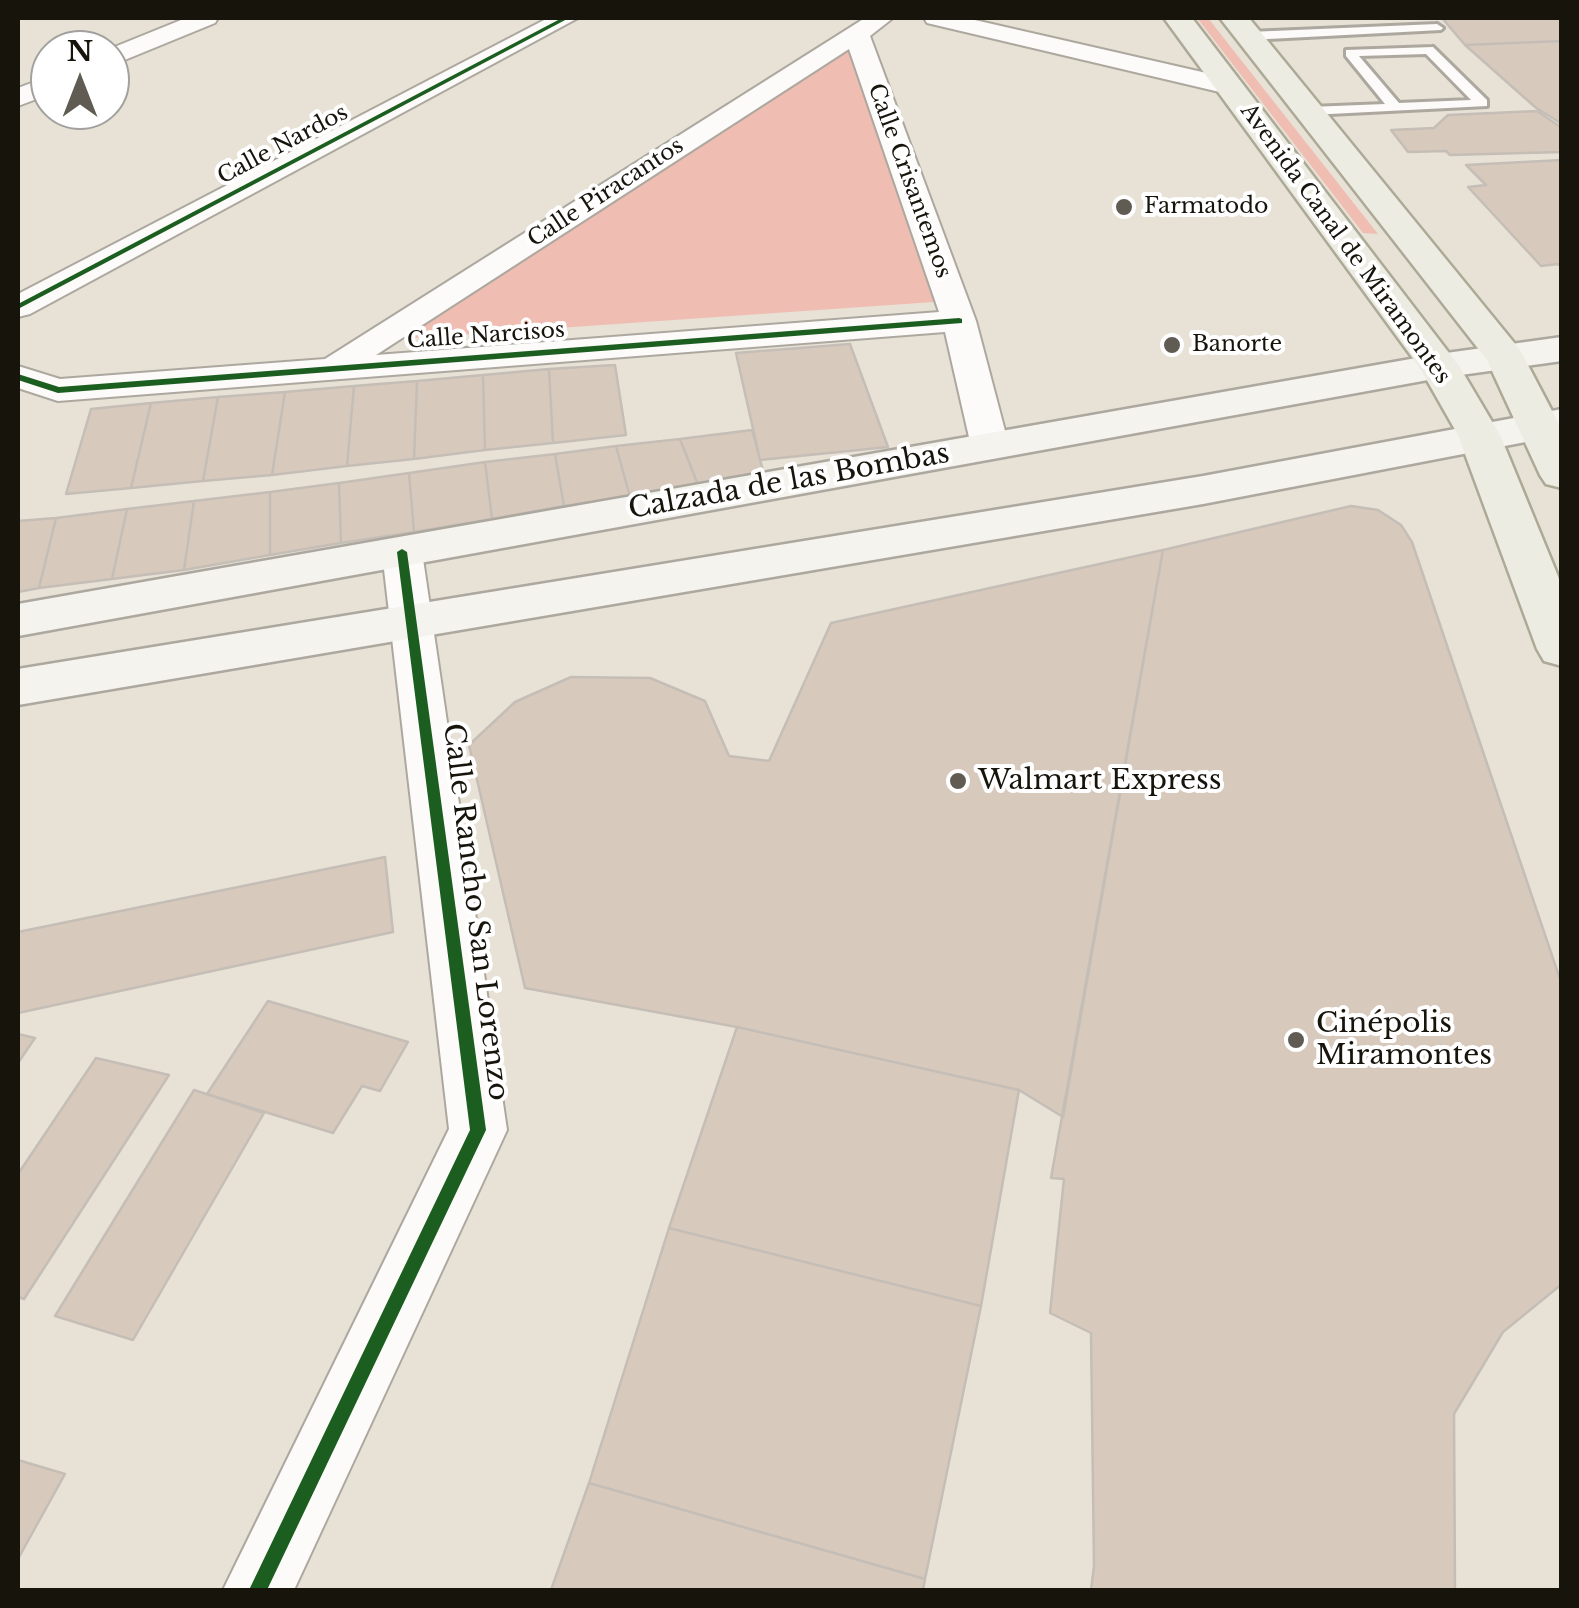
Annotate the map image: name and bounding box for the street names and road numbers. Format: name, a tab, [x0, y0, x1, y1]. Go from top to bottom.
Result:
street label: Calle Crisantemos	[862, 80, 956, 282]
street label: Avenida Canal de Miramontes	[1234, 99, 1456, 389]
street label: Calle Nardos	[213, 100, 353, 190]
street label: Calle Piracantos	[523, 133, 689, 253]
street label: Calle Narcisos	[406, 317, 566, 355]
street label: Calzada de las Bombas	[626, 437, 952, 527]
street label: Calle Rancho San Lorenzo	[435, 722, 515, 1102]

